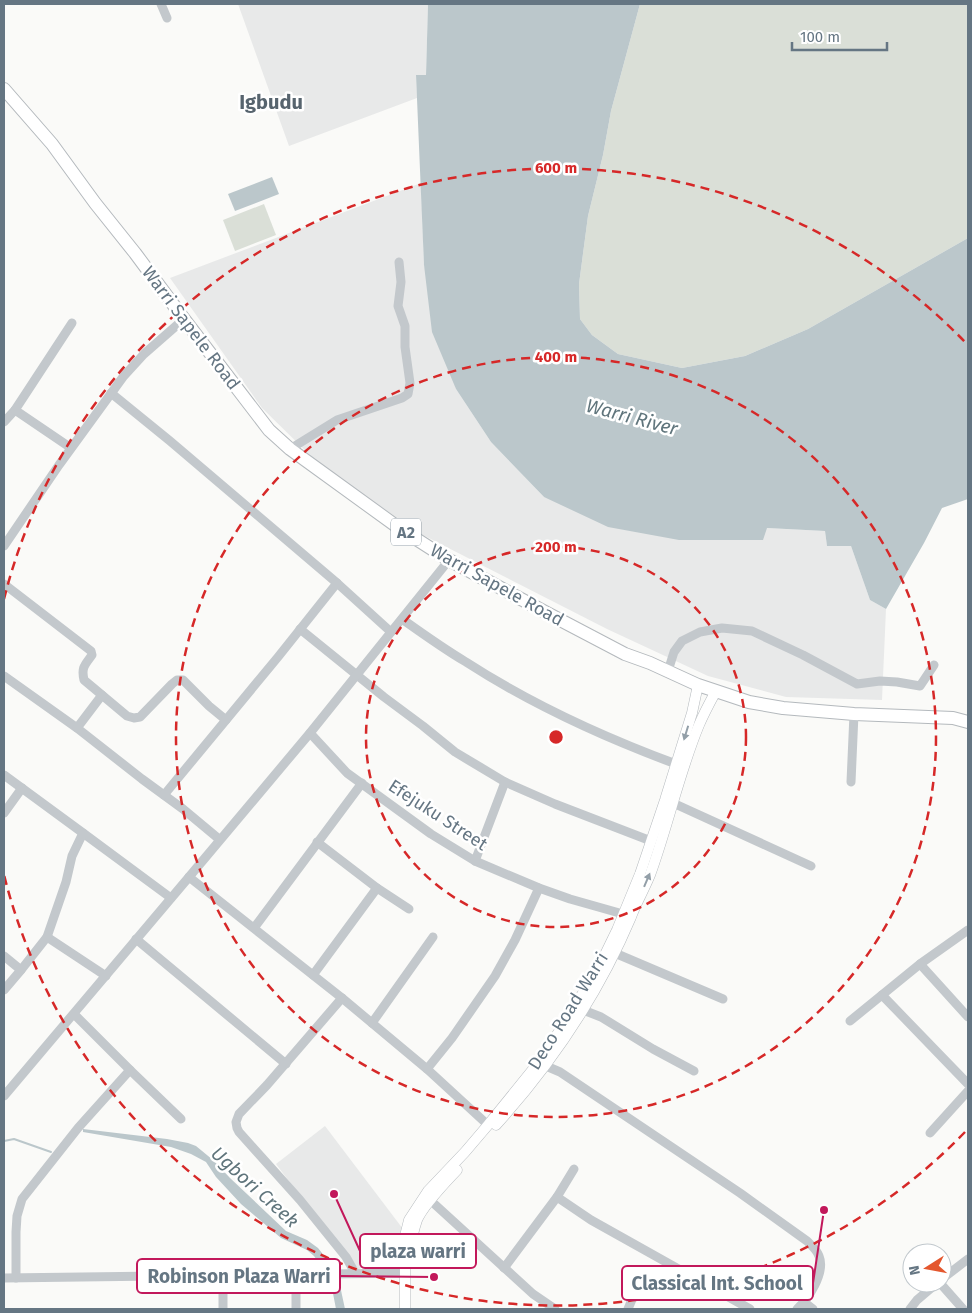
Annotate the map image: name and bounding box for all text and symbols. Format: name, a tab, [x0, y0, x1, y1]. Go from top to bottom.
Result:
scale bar	[792, 20, 887, 52]
text: 100 m	[800, 28, 840, 46]
district label: Igbudu	[239, 90, 303, 114]
text: 600 m	[535, 159, 577, 177]
street label: Warri Sapele Road	[137, 262, 245, 394]
text: 400 m	[535, 348, 577, 366]
water label: Warri River	[584, 394, 681, 440]
road number: A2	[391, 518, 421, 546]
text: 200 m	[535, 538, 577, 556]
street label: Warri Sapele Road	[426, 539, 568, 631]
one-way arrow	[682, 725, 689, 740]
centre of rings	[547, 728, 565, 746]
street label: Efejuku Street	[384, 775, 492, 855]
one-way arrow	[644, 873, 652, 887]
street label: Deco Road Warri	[523, 948, 613, 1074]
water label: Ugbori Creek	[207, 1142, 303, 1232]
callout: plaza warri	[360, 1234, 476, 1268]
text: plaza warri	[370, 1240, 466, 1263]
north arrow	[902, 1243, 952, 1293]
callout: Robinson Plaza Warri	[137, 1259, 340, 1293]
text: N	[905, 1264, 924, 1277]
text: Robinson Plaza Warri	[148, 1265, 331, 1288]
callout: Classical Int. School	[622, 1266, 813, 1300]
text: Classical Int. School	[631, 1272, 803, 1295]

